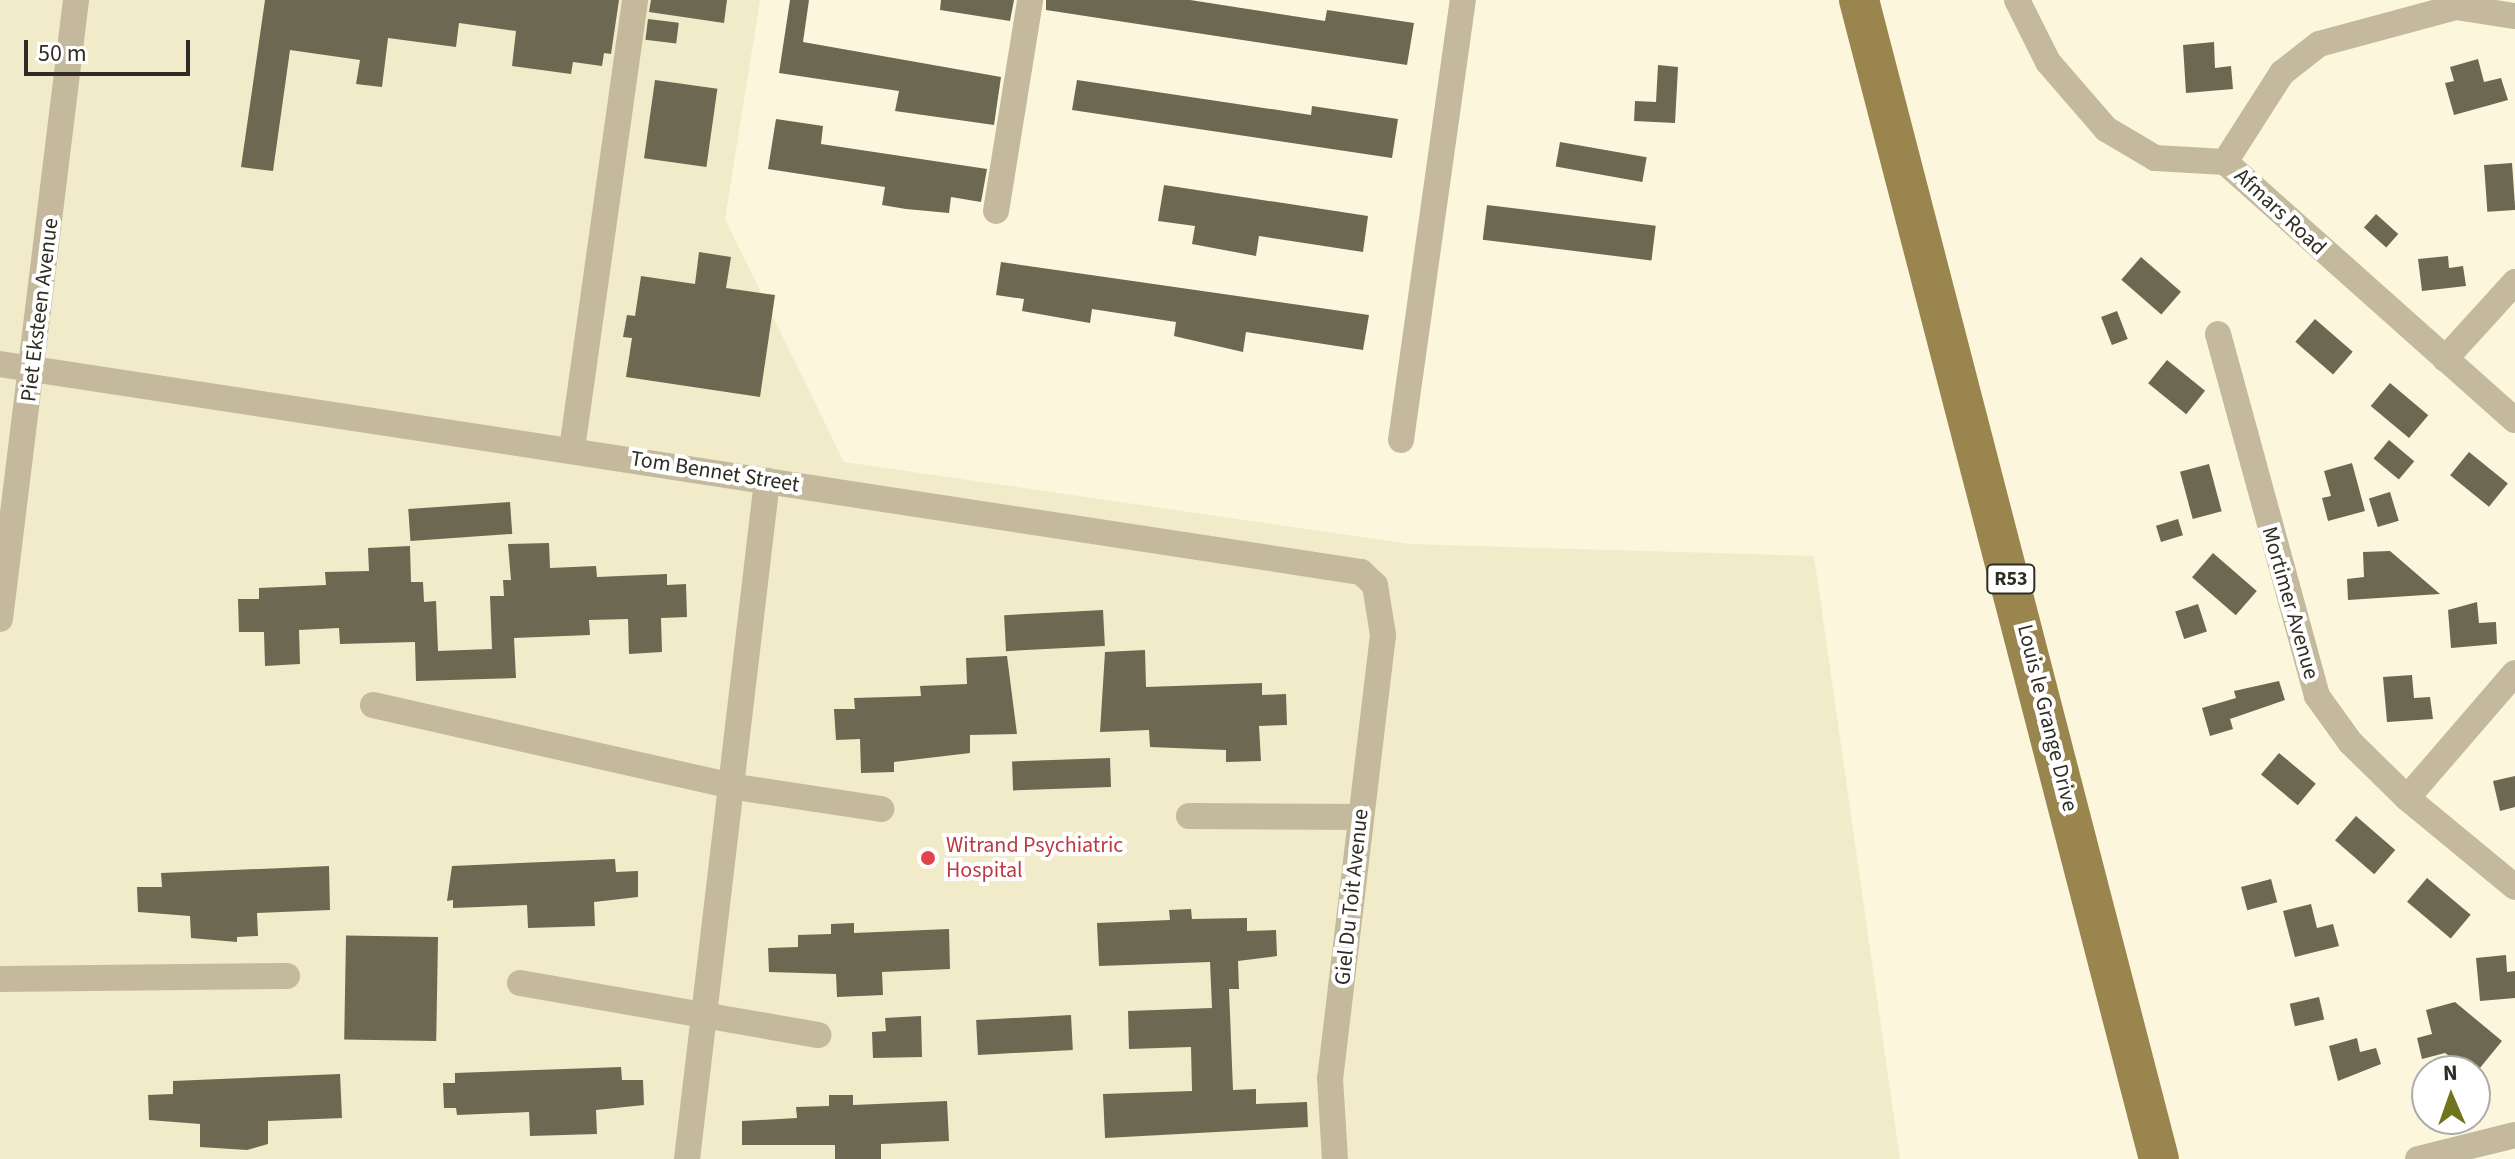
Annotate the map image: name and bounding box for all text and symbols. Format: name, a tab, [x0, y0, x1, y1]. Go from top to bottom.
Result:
scale bar	[28, 24, 194, 74]
text: 50 m	[38, 36, 87, 71]
street label: Afmars Road	[2229, 163, 2331, 261]
street label: Piet Eksteen Avenue	[16, 217, 64, 403]
street label: Tom Bennet Street	[629, 446, 801, 498]
street label: Mortimer Avenue	[2256, 524, 2324, 682]
road number: R53	[1985, 563, 2037, 595]
street label: Louis le Grange Drive	[2011, 622, 2083, 814]
street label: Giel Du Toit Avenue	[1330, 808, 1374, 986]
place label: Witrand Psychiatric Hospital	[946, 832, 1123, 884]
marker: Witrand Psychiatric Hospital	[917, 847, 939, 869]
north arrow	[2411, 1055, 2491, 1135]
text: N	[2442, 1057, 2458, 1089]

